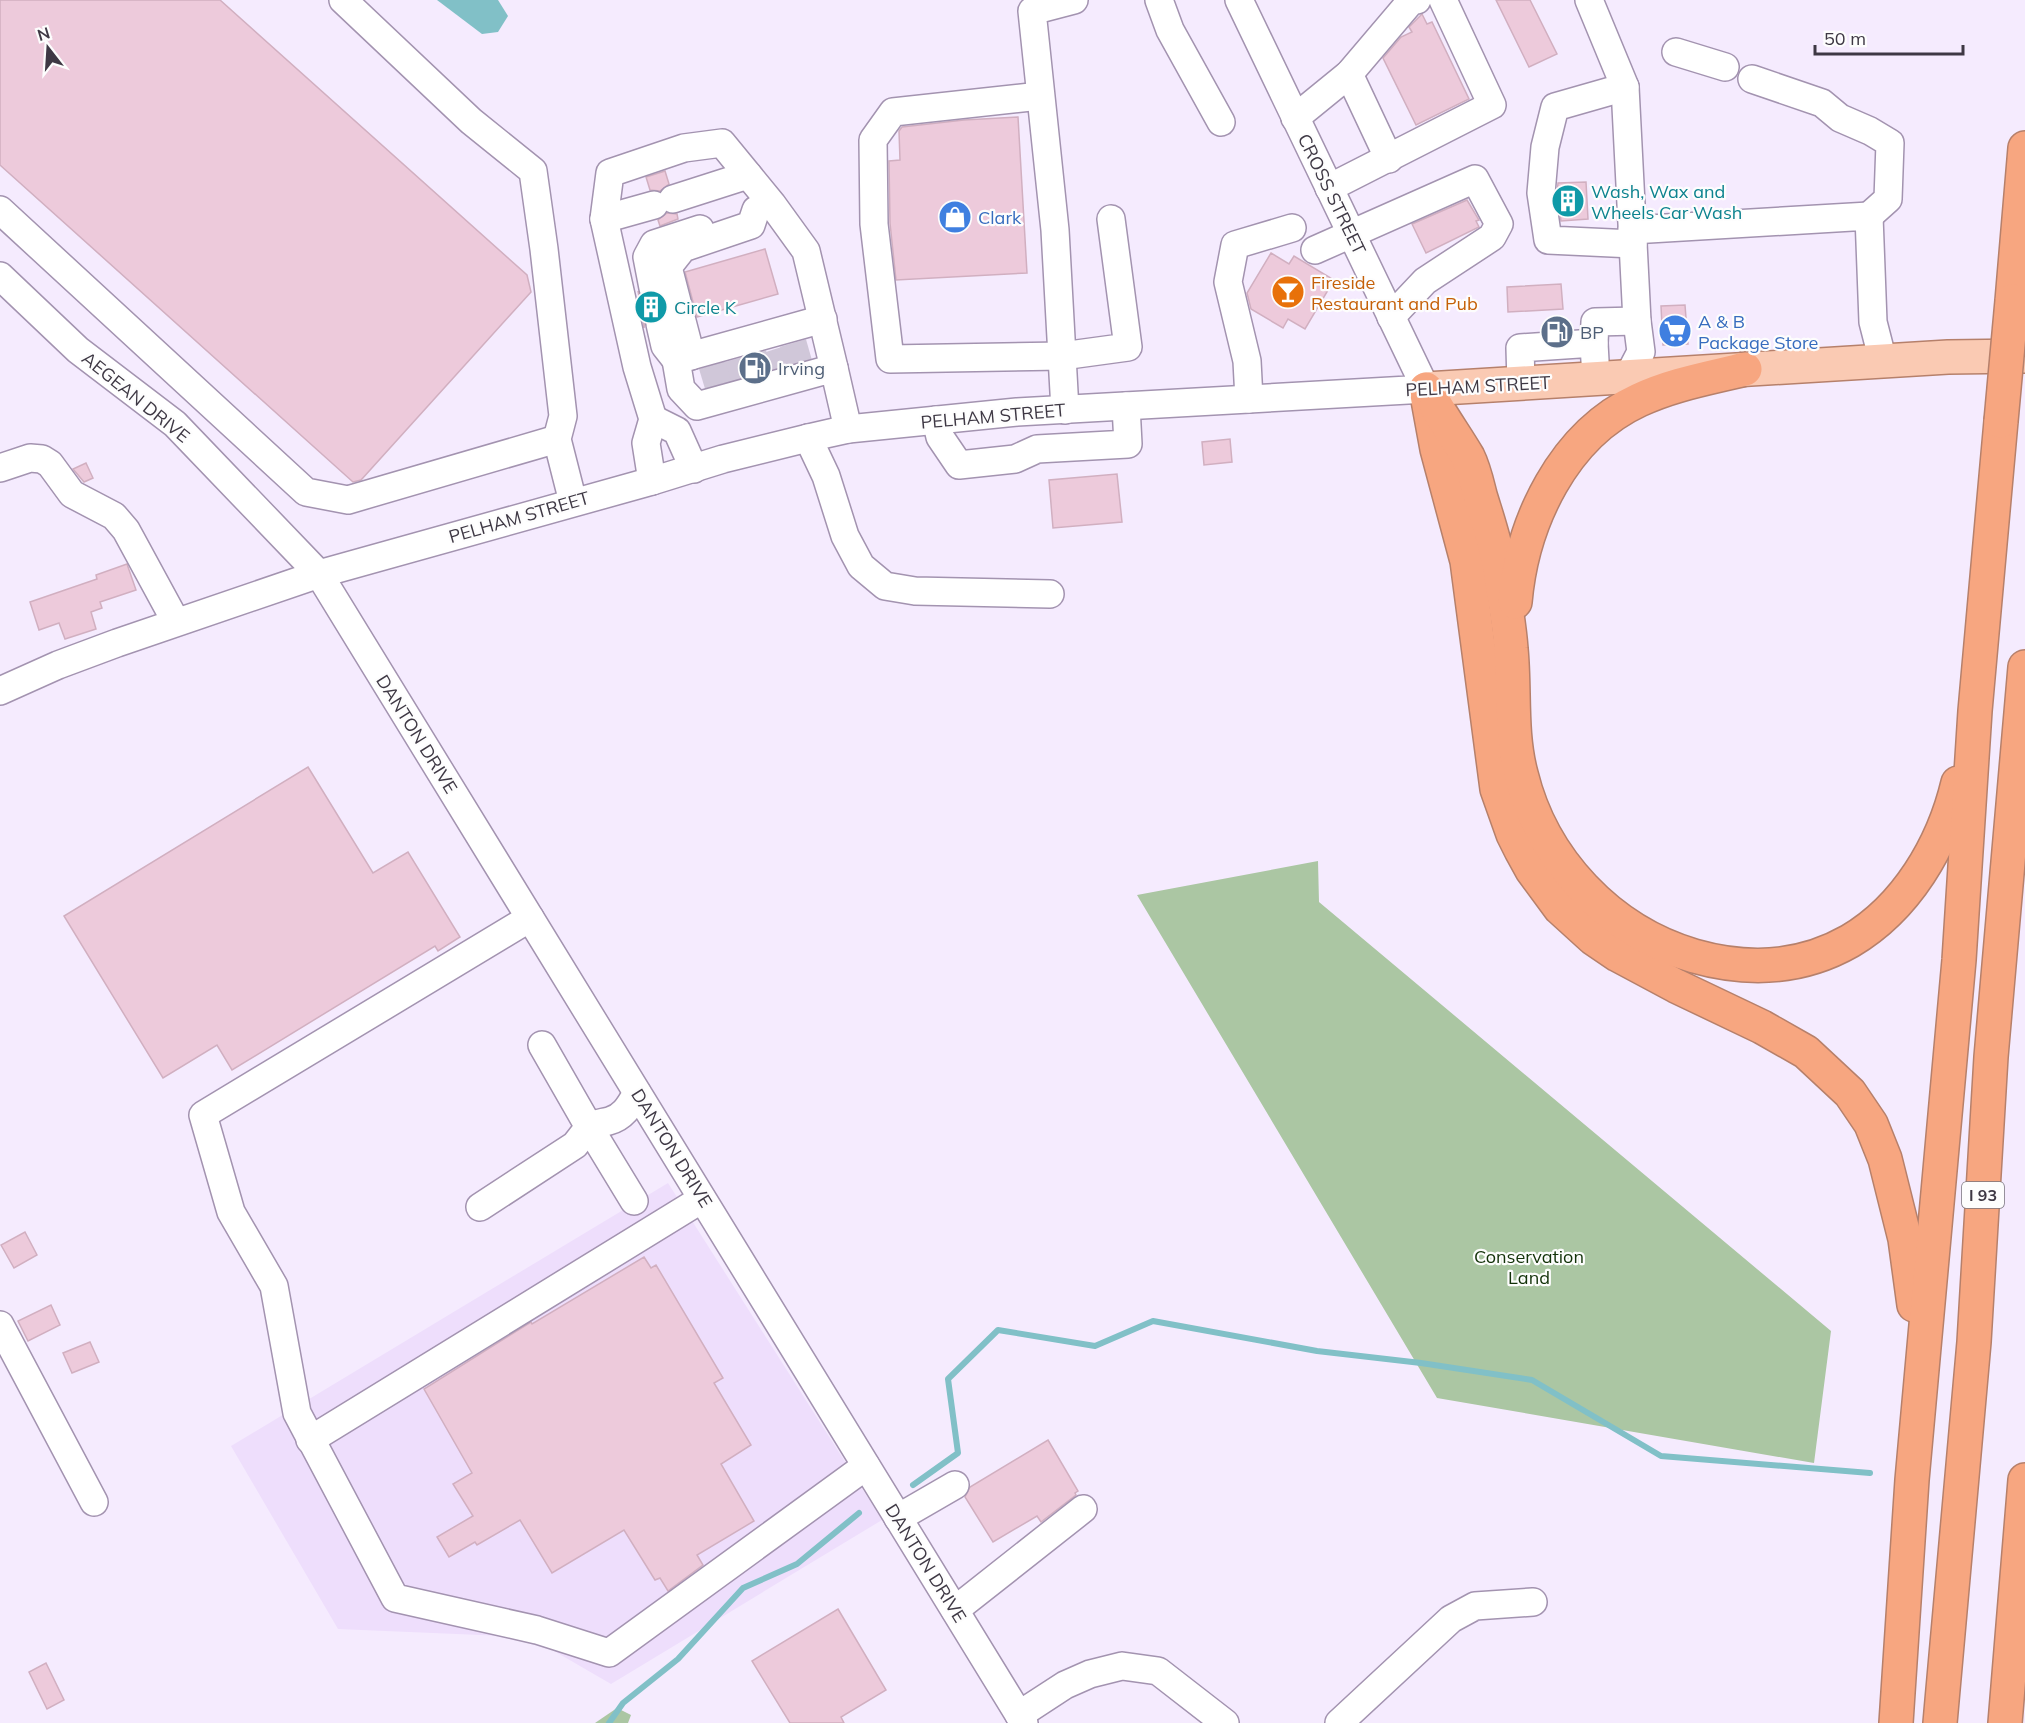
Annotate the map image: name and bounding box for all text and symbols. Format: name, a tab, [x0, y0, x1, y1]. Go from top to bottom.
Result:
north arrow	[18, 18, 78, 78]
scale bar	[1815, 18, 1964, 56]
text: N	[35, 22, 52, 45]
text: 50 m	[1824, 27, 1866, 50]
street label: CROSS STREET	[1293, 130, 1371, 258]
place label: Wash, Wax and Wheels Car Wash	[1591, 180, 1742, 224]
building icon: Wash, Wax and Wheels Car Wash	[1550, 183, 1586, 219]
shop icon: Clark	[937, 199, 973, 235]
place label: Clark	[978, 206, 1022, 229]
place label: Fireside Restaurant and Pub	[1311, 271, 1478, 315]
bar icon: Fireside Restaurant and Pub	[1270, 274, 1306, 310]
building icon: Circle K	[633, 289, 669, 325]
place label: Circle K	[674, 296, 737, 319]
place label: A & B Package Store	[1698, 310, 1818, 354]
supermarket icon: A & B Package Store	[1657, 313, 1693, 349]
fuel station icon: BP	[1539, 314, 1575, 350]
place label: BP	[1580, 321, 1604, 344]
street label: AEGEAN DRIVE	[77, 346, 195, 448]
fuel station icon: Irving	[737, 350, 773, 386]
place label: Irving	[778, 357, 825, 380]
street label: PELHAM STREET	[1405, 371, 1551, 401]
street label: PELHAM STREET	[920, 398, 1067, 434]
street label: PELHAM STREET	[446, 486, 592, 548]
street label: DANTON DRIVE	[371, 670, 463, 798]
street label: DANTON DRIVE	[626, 1084, 718, 1212]
road number: I 93	[1962, 1182, 2004, 1208]
park label: Conservation Land	[1474, 1245, 1584, 1289]
street label: DANTON DRIVE	[880, 1499, 972, 1627]

